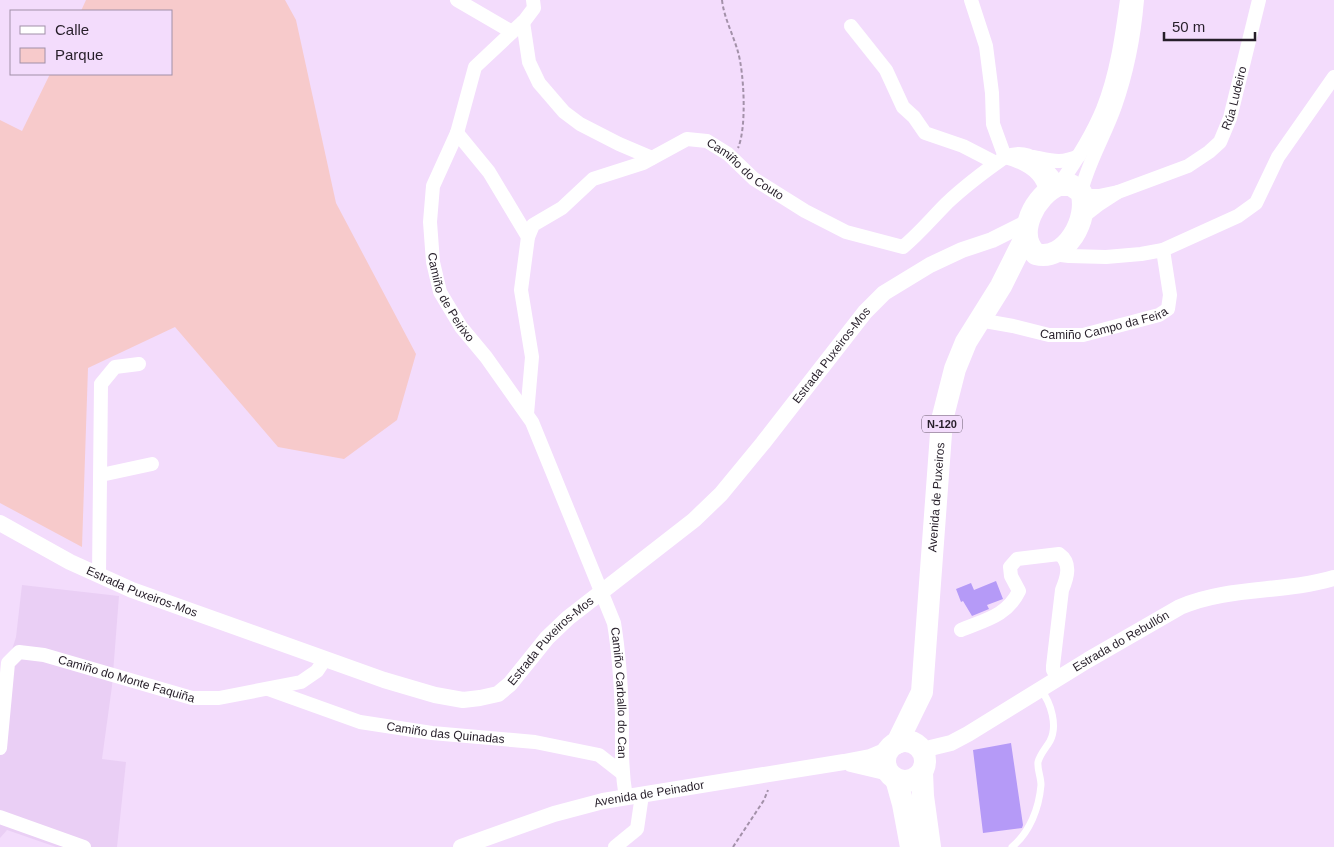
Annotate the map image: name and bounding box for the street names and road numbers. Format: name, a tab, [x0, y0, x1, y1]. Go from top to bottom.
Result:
street label: Rúa Ludeiro	[1219, 65, 1250, 132]
street label: Camiño do Couto	[704, 136, 786, 203]
street label: Camiño de Peirixo	[425, 252, 477, 345]
street label: Estrada Puxeiros-Mos	[790, 304, 873, 406]
street label: Camiño Campo da Feira	[1038, 304, 1171, 342]
road number: N-120	[922, 416, 962, 432]
street label: Avenida de Puxeiros	[925, 442, 947, 553]
street label: Estrada Puxeiros-Mos	[84, 563, 199, 620]
street label: Estrada Puxeiros-Mos	[505, 594, 596, 688]
street label: Estrada do Rebullón	[1070, 608, 1172, 675]
street label: Camiño Carballo do Can	[608, 626, 629, 759]
street label: Camiño do Monte Faquiña	[57, 652, 197, 706]
street label: Camiño das Quinadas	[385, 719, 505, 746]
street label: Avenida de Peinador	[592, 778, 705, 810]

